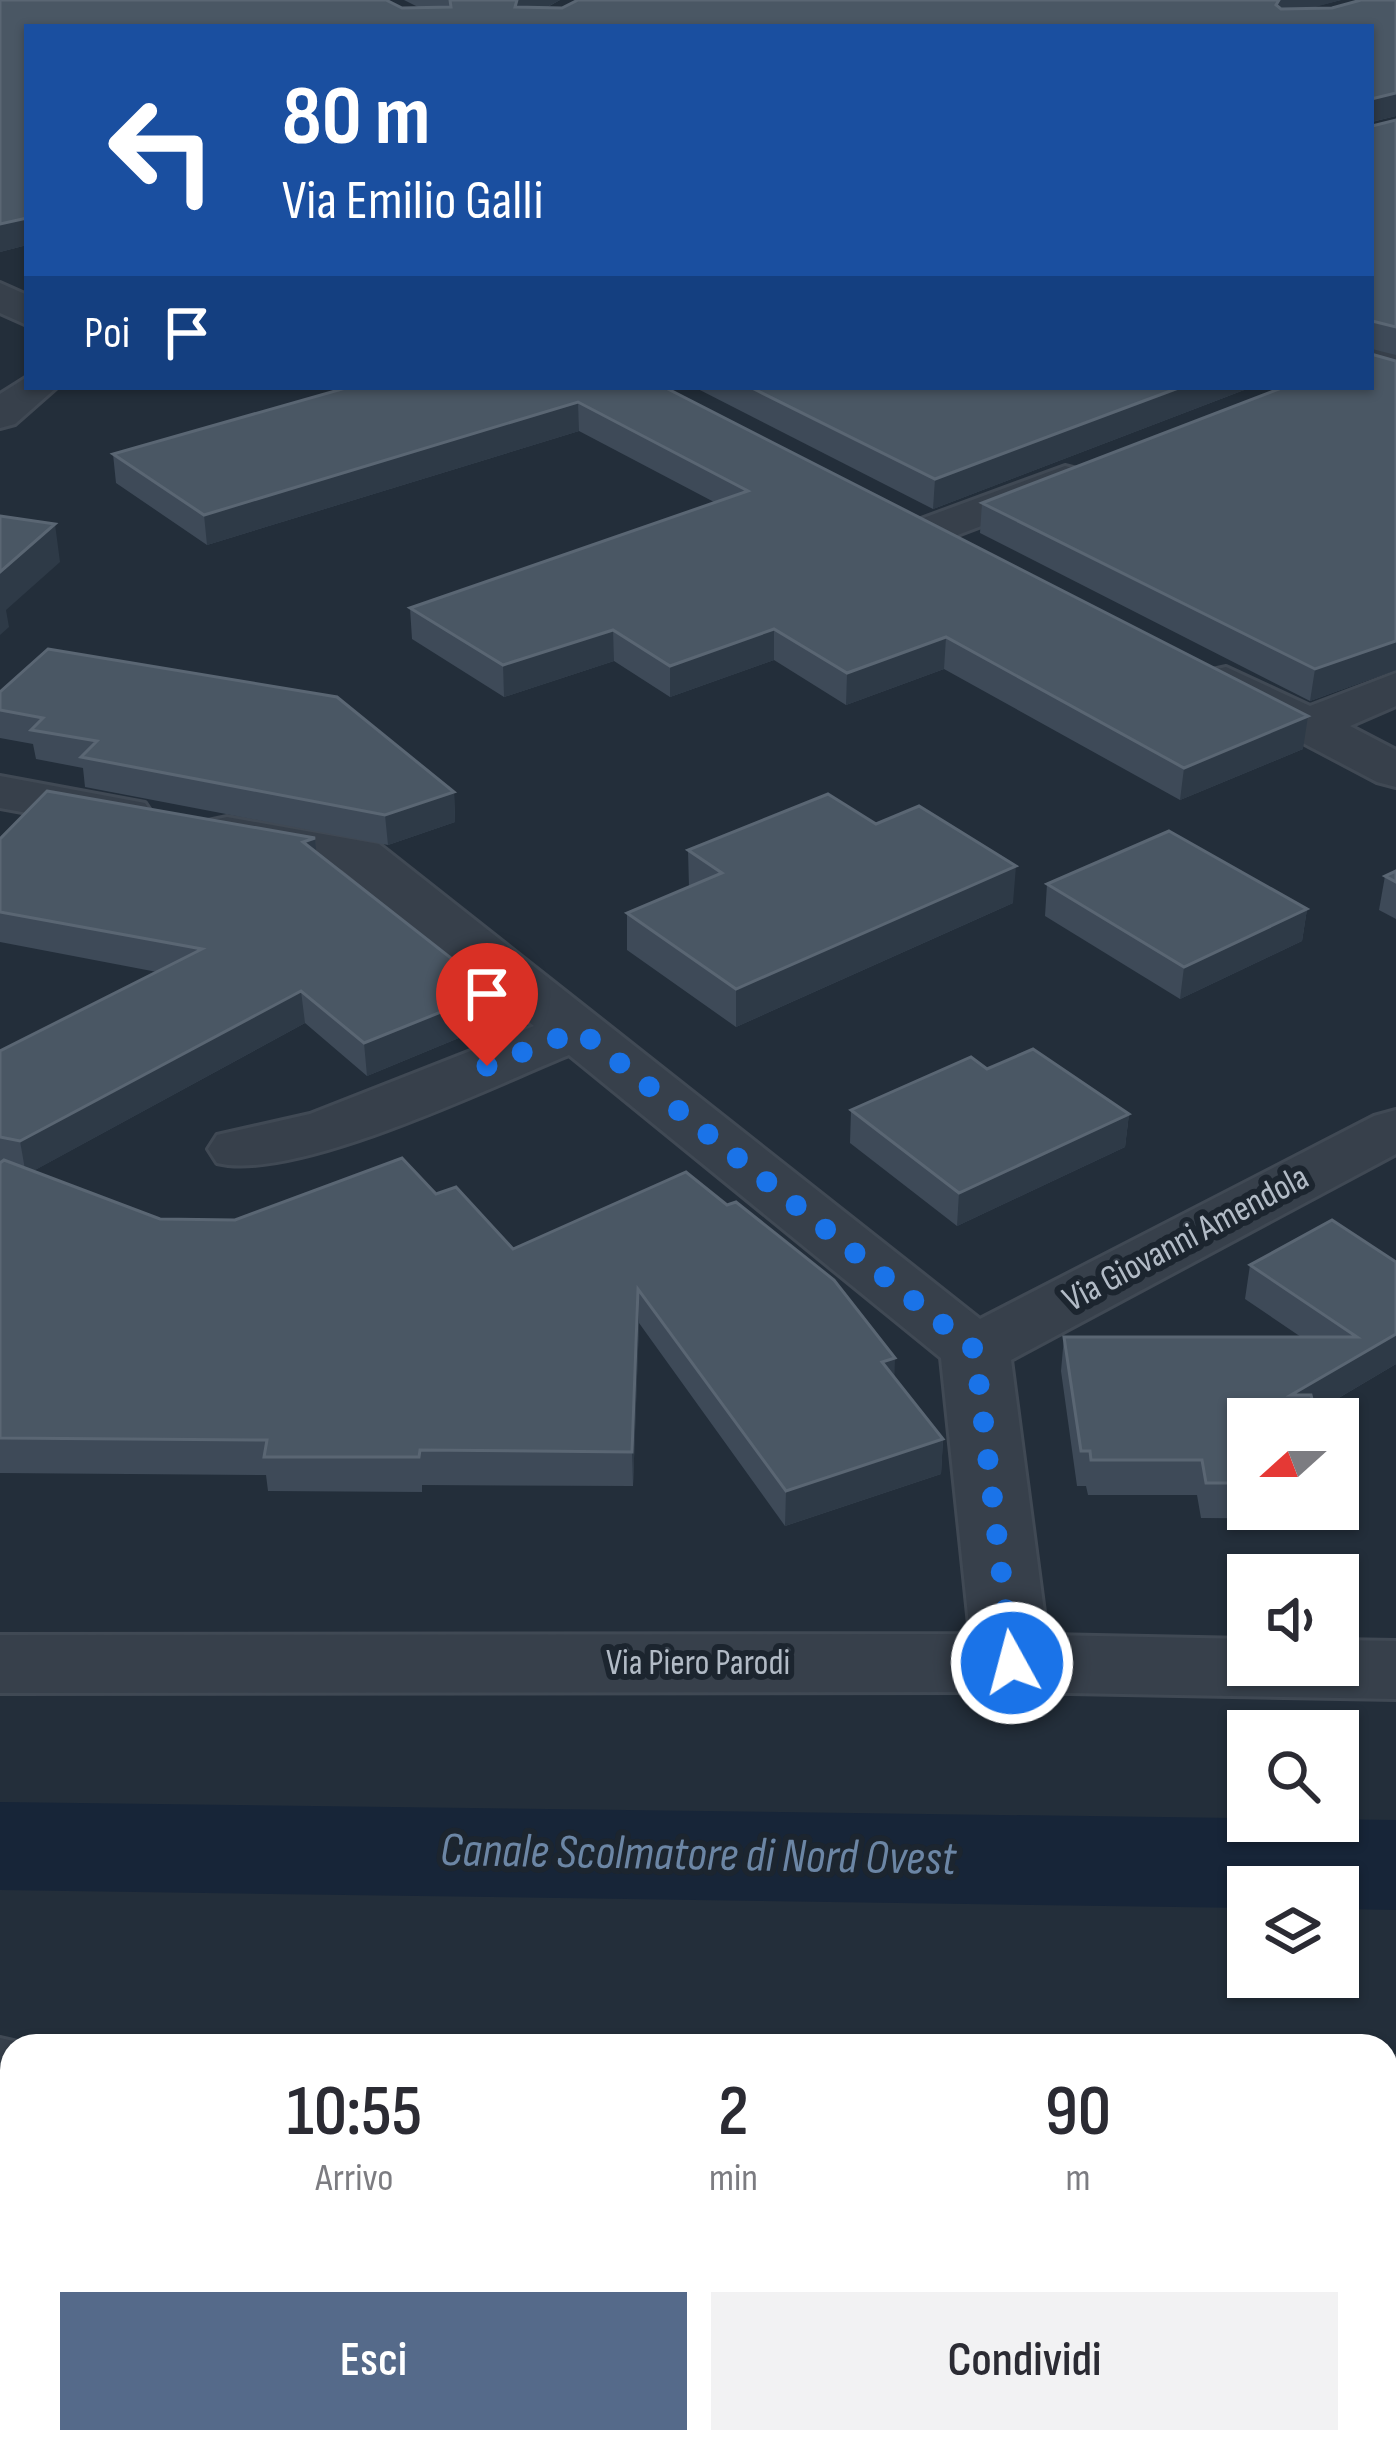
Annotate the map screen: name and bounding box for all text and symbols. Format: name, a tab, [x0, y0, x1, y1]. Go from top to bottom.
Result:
text: 80 m	[282, 67, 430, 168]
icon: left	[84, 72, 240, 228]
text: Via Emilio Galli	[282, 169, 544, 234]
icon: arrive	[154, 300, 220, 366]
text: Poi	[84, 306, 130, 361]
pin	[436, 943, 538, 1066]
icon: arrive	[454, 961, 520, 1027]
street label: Via Giovanni Amendola	[1056, 1156, 1316, 1322]
north arrow	[1227, 1398, 1359, 1530]
map controls	[1227, 1398, 1359, 1998]
button: sound	[1227, 1554, 1359, 1686]
position arrow	[949, 1600, 1075, 1726]
street label: Via Piero Parodi	[606, 1642, 790, 1685]
button: search	[1227, 1710, 1359, 1842]
water label: Canale Scolmatore di Nord Ovest	[440, 1822, 958, 1888]
button: layers	[1227, 1866, 1359, 1998]
text: 10:55	[287, 2069, 422, 2156]
text: 2	[718, 2069, 749, 2156]
text: 90	[1045, 2069, 1111, 2156]
text: Arrivo	[315, 2155, 393, 2202]
text: min	[709, 2155, 758, 2202]
text: m	[1065, 2155, 1090, 2202]
button: Esci	[60, 2292, 687, 2430]
button: Condividi	[711, 2292, 1338, 2430]

